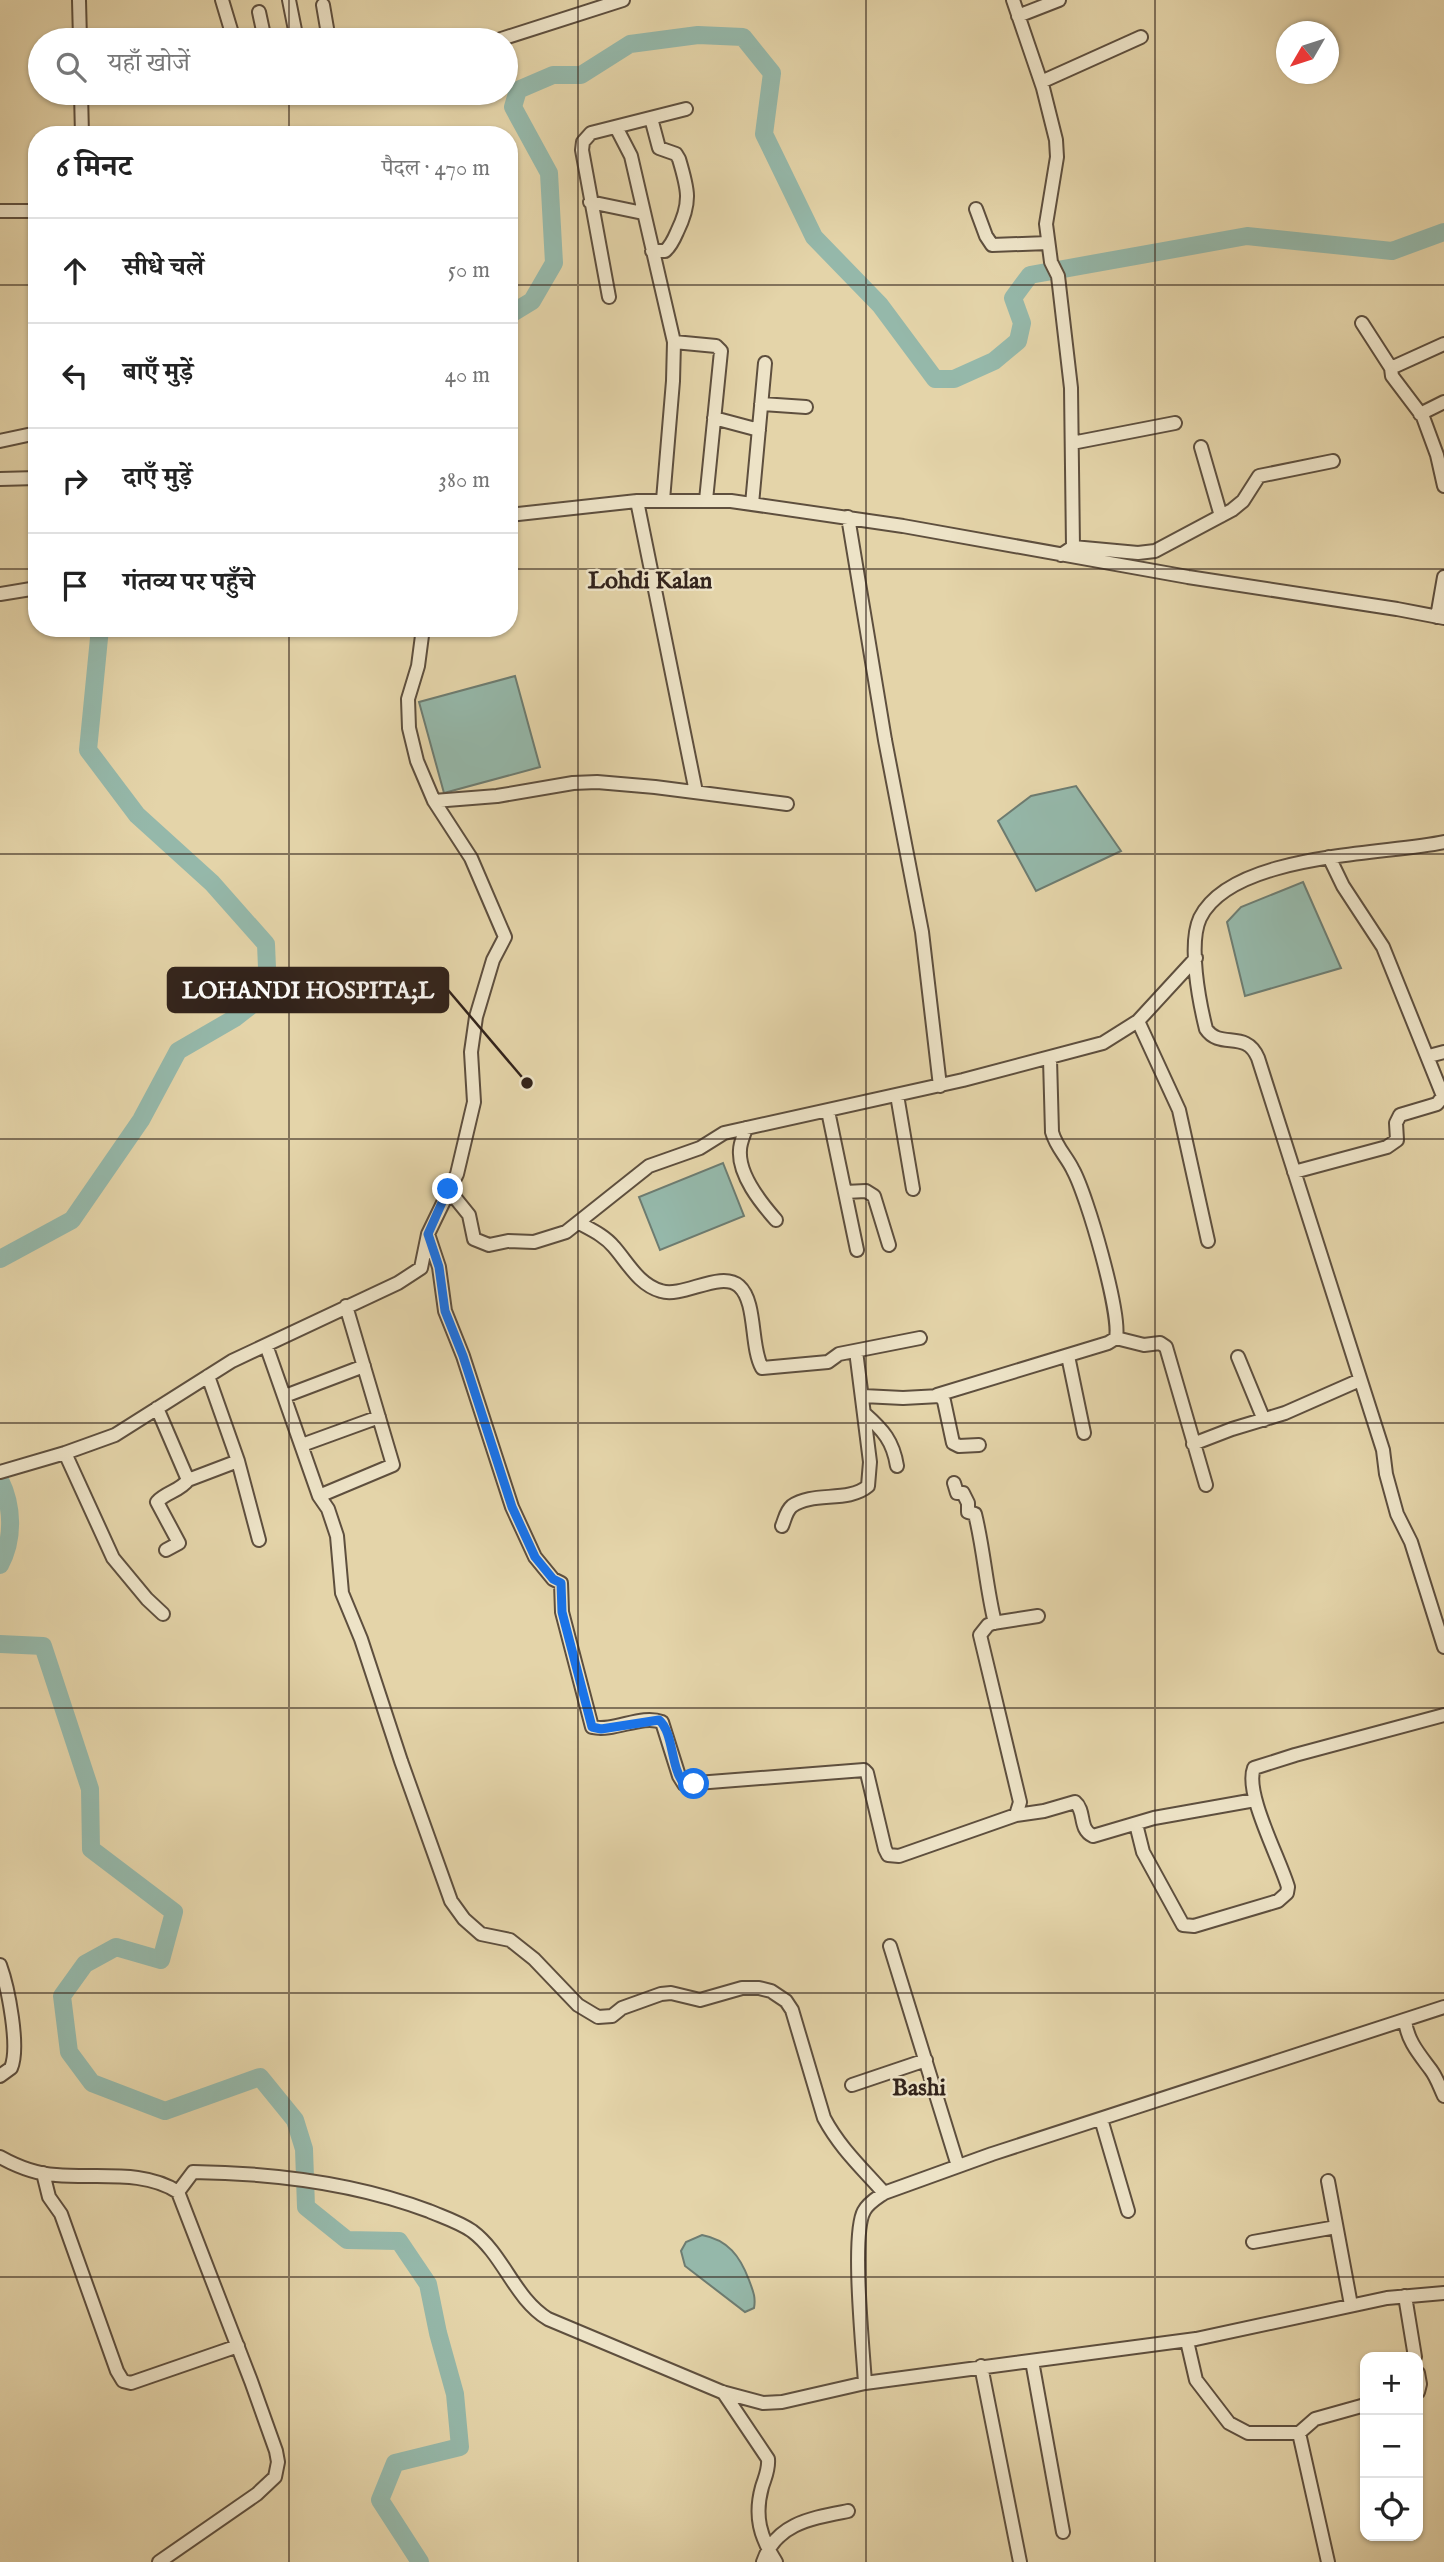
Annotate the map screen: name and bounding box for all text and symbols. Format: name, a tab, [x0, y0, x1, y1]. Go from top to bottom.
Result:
north arrow	[1276, 21, 1339, 84]
search box	[28, 28, 518, 105]
text: यहाँ खोजें	[108, 47, 190, 80]
icon: search	[52, 48, 90, 86]
text: 6 मिनट	[56, 149, 132, 187]
text: पैदल · 470 m	[382, 154, 490, 183]
text: सीधे चलें	[123, 251, 204, 284]
icon: ahead	[56, 252, 94, 290]
text: 50 m	[448, 256, 490, 285]
text: बाएँ मुड़ें	[123, 356, 193, 389]
icon: left	[56, 357, 94, 395]
text: 40 m	[445, 361, 490, 390]
text: दाएँ मुड़ें	[123, 461, 192, 494]
icon: right	[56, 462, 94, 500]
text: 380 m	[438, 466, 490, 495]
text: गंतव्य पर पहुँचे	[123, 566, 255, 599]
district label: Lohdi Kalan	[588, 566, 713, 597]
icon: arrive	[56, 567, 94, 605]
callout: LOHANDI HOSPITA;L	[168, 968, 448, 1012]
text: LOHANDI HOSPITA;L	[182, 977, 435, 1006]
route end	[432, 1173, 463, 1204]
route start	[678, 1768, 709, 1799]
district label: Bashi	[892, 2073, 947, 2104]
map controls	[1360, 2352, 1423, 2541]
button: +	[1360, 2352, 1423, 2415]
button: −	[1360, 2415, 1423, 2478]
button: locate	[1360, 2478, 1423, 2541]

